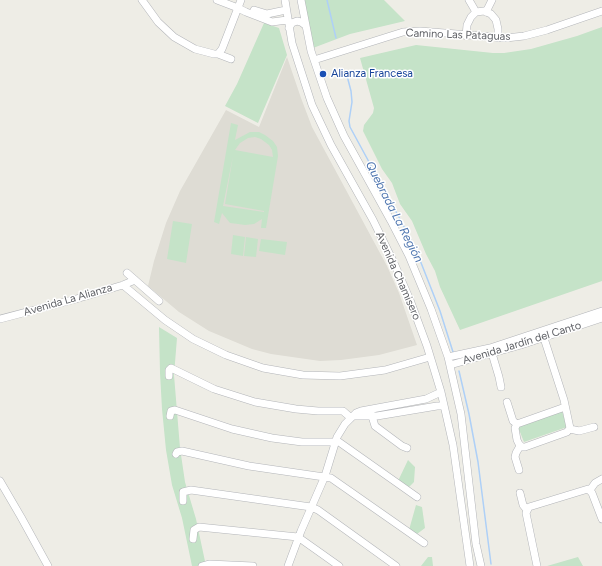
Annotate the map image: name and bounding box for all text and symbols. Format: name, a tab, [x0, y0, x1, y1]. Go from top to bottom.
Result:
street label: Camino Las Pataguas	[405, 27, 511, 43]
place label: Alianza Francesa	[331, 67, 413, 81]
marker: Alianza Francesa	[318, 69, 328, 79]
water label: Quebrada La Región	[362, 159, 426, 265]
street label: Avenida Chamisero	[373, 230, 423, 322]
street label: Avenida La Alianza	[22, 281, 114, 319]
street label: Avenida Jardín del Canto	[461, 319, 583, 367]

